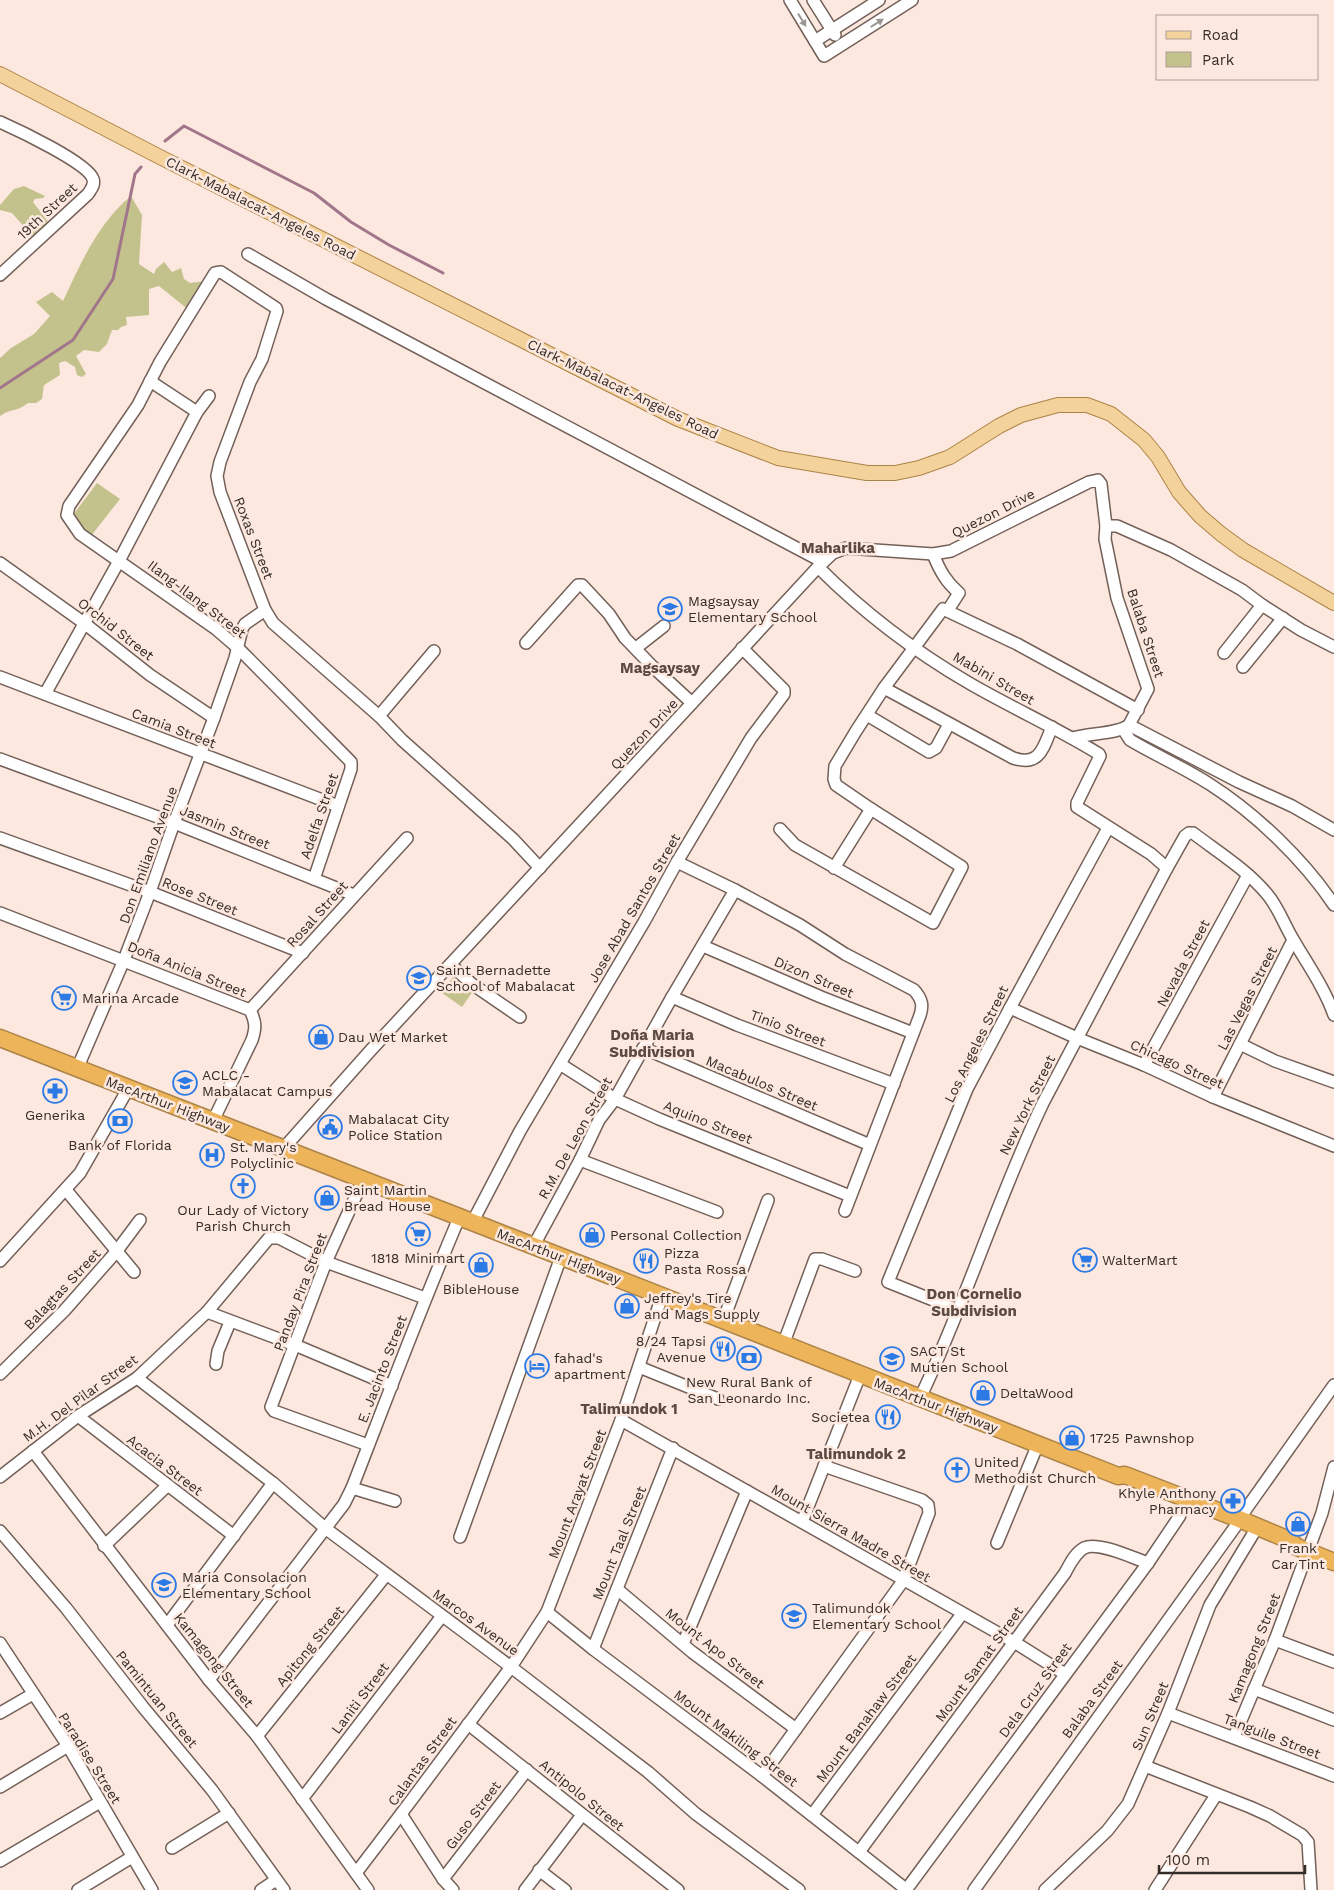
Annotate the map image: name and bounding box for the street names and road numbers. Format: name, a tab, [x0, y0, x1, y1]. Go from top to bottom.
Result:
street label: Clark-Mabalacat-Angeles Road	[163, 153, 359, 263]
street label: 19th Street	[14, 179, 80, 243]
street label: Clark-Mabalacat-Angeles Road	[525, 336, 721, 442]
street label: Quezon Drive	[949, 485, 1037, 541]
street label: Roxas Street	[231, 495, 277, 581]
street label: Ilang-Ilang Street	[145, 557, 249, 641]
street label: Balaba Street	[1124, 587, 1168, 680]
street label: Orchid Street	[75, 594, 157, 664]
street label: Mabini Street	[950, 648, 1038, 708]
street label: Quezon Drive	[607, 695, 681, 773]
street label: Camia Street	[130, 705, 219, 751]
street label: Adelfa Street	[297, 771, 341, 861]
street label: Don Emiliano Avenue	[116, 784, 180, 926]
street label: Jasmin Street	[178, 802, 272, 852]
street label: Jose Abad Santos Street	[585, 831, 683, 985]
street label: Rose Street	[160, 874, 240, 918]
street label: Rosal Street	[283, 878, 351, 950]
street label: Nevada Street	[1153, 917, 1213, 1009]
street label: Doña Anicia Street	[125, 938, 249, 1000]
street label: Las Vegas Street	[1214, 943, 1280, 1052]
street label: Dizon Street	[772, 953, 856, 1001]
street label: Los Angeles Street	[941, 983, 1011, 1105]
street label: Tinio Street	[748, 1006, 828, 1050]
street label: Chicago Street	[1128, 1036, 1226, 1092]
street label: Macabulos Street	[704, 1052, 820, 1114]
street label: New York Street	[996, 1052, 1058, 1158]
street label: MacArthur Highway	[104, 1073, 233, 1135]
street label: R.M. De Leon Street	[535, 1074, 615, 1202]
street label: Aquino Street	[661, 1097, 755, 1147]
street label: MacArthur Highway	[495, 1225, 624, 1287]
street label: Panday Pira Street	[270, 1230, 330, 1353]
street label: Balagtas Street	[20, 1245, 104, 1333]
street label: E. Jacinto Street	[354, 1313, 410, 1425]
street label: M.H. Del Pilar Street	[19, 1351, 141, 1445]
street label: MacArthur Highway	[872, 1374, 1001, 1436]
street label: Mount Arayat Street	[545, 1427, 609, 1561]
street label: Acacia Street	[124, 1431, 206, 1499]
street label: Mount Sierra Madre Street	[768, 1481, 934, 1585]
street label: Mount Taal Street	[589, 1484, 649, 1602]
street label: Marcos Avenue	[430, 1585, 522, 1659]
street label: Kamagong Street	[1225, 1591, 1283, 1705]
street label: Apitong Street	[273, 1602, 347, 1690]
street label: Mount Samat Street	[932, 1603, 1026, 1725]
street label: Mount Apo Street	[662, 1604, 768, 1692]
street label: Kamagong Street	[171, 1609, 257, 1711]
street label: Dela Cruz Street	[995, 1639, 1075, 1740]
street label: Pamintuan Street	[113, 1647, 201, 1751]
street label: Mount Banahaw Street	[813, 1651, 920, 1785]
street label: Balaba Street	[1058, 1657, 1126, 1741]
street label: Laniti Street	[328, 1659, 392, 1737]
street label: Sun Street	[1128, 1679, 1172, 1753]
street label: Mount Makiling Street	[671, 1686, 801, 1790]
street label: Paradise Street	[55, 1709, 125, 1807]
street label: Tanguile Street	[1221, 1710, 1323, 1762]
street label: Calantas Street	[384, 1713, 460, 1809]
street label: Antipolo Street	[536, 1756, 628, 1834]
street label: Guso Street	[442, 1778, 504, 1852]

